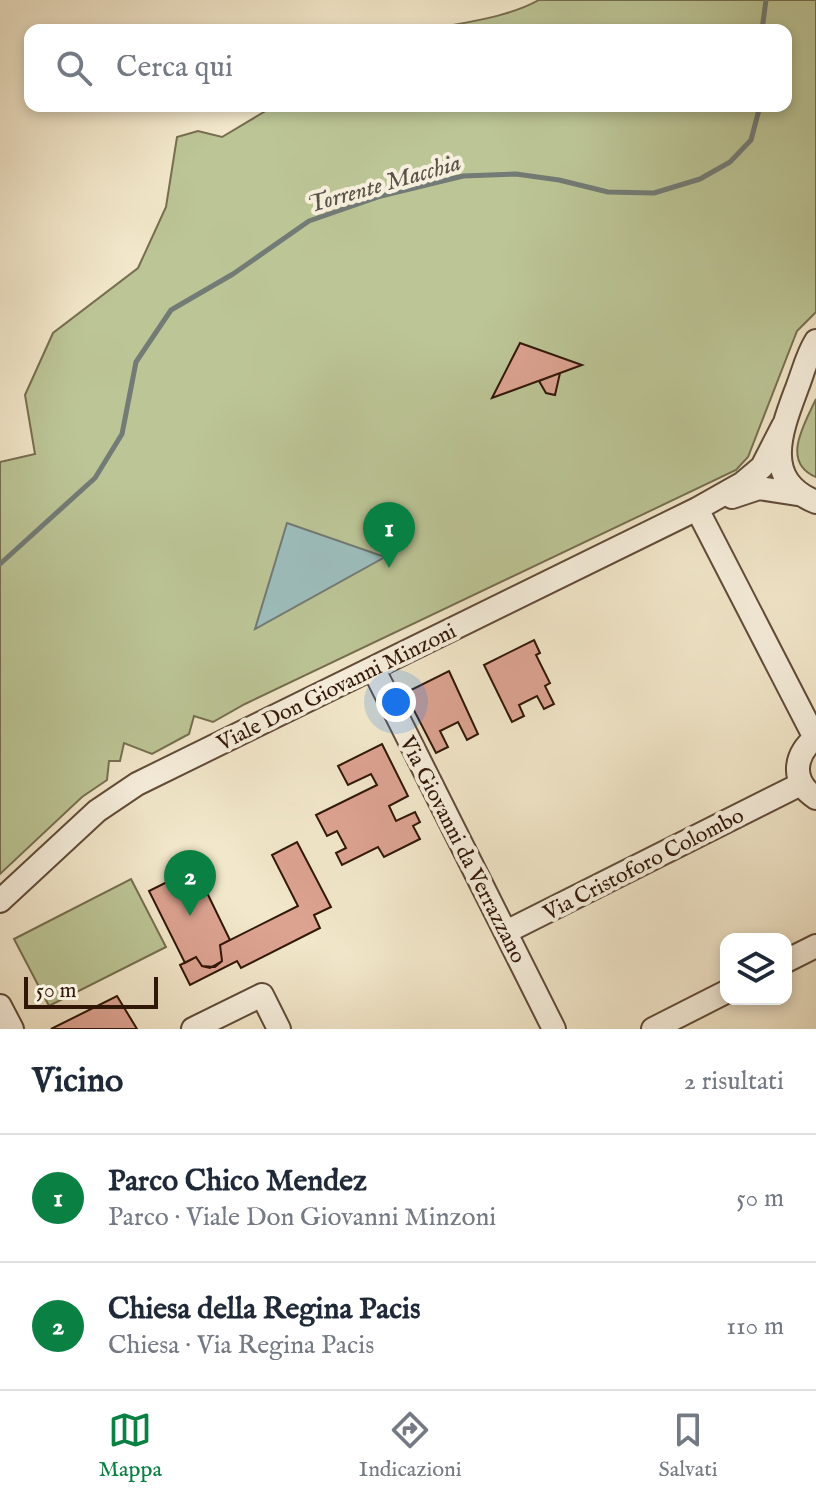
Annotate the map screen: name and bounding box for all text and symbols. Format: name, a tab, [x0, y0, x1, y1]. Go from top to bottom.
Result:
search box	[24, 24, 792, 112]
icon: search	[52, 46, 96, 90]
text: Cerca qui	[116, 49, 233, 87]
water label: Torrente Macchia	[304, 148, 465, 221]
pin: 1	[363, 502, 415, 568]
street label: Viale Don Giovanni Minzoni	[212, 618, 461, 758]
your location	[376, 682, 416, 722]
street label: Via Giovanni da Verrazzano	[392, 731, 532, 968]
street label: Via Cristoforo Colombo	[538, 802, 749, 928]
pin: 2	[164, 850, 216, 916]
map controls	[720, 933, 792, 1005]
button: layers	[720, 933, 792, 1005]
scale bar	[24, 973, 158, 1009]
text: 50 m	[36, 977, 77, 1005]
text: Vicino	[32, 1060, 123, 1103]
text: 2 risultati	[684, 1065, 784, 1098]
text: Parco Chico Mendez	[108, 1163, 367, 1201]
text: 1	[53, 1182, 63, 1215]
text: 50 m	[736, 1182, 784, 1215]
text: Parco · Viale Don Giovanni Minzoni	[108, 1201, 496, 1234]
text: Chiesa della Regina Pacis	[108, 1291, 421, 1329]
text: 2	[52, 1310, 64, 1343]
text: 110 m	[726, 1310, 784, 1343]
text: Chiesa · Via Regina Pacis	[108, 1329, 374, 1362]
tab: Mappa	[98, 1408, 162, 1484]
tab: Indicazioni	[359, 1408, 462, 1484]
tab: Salvati	[658, 1408, 718, 1484]

